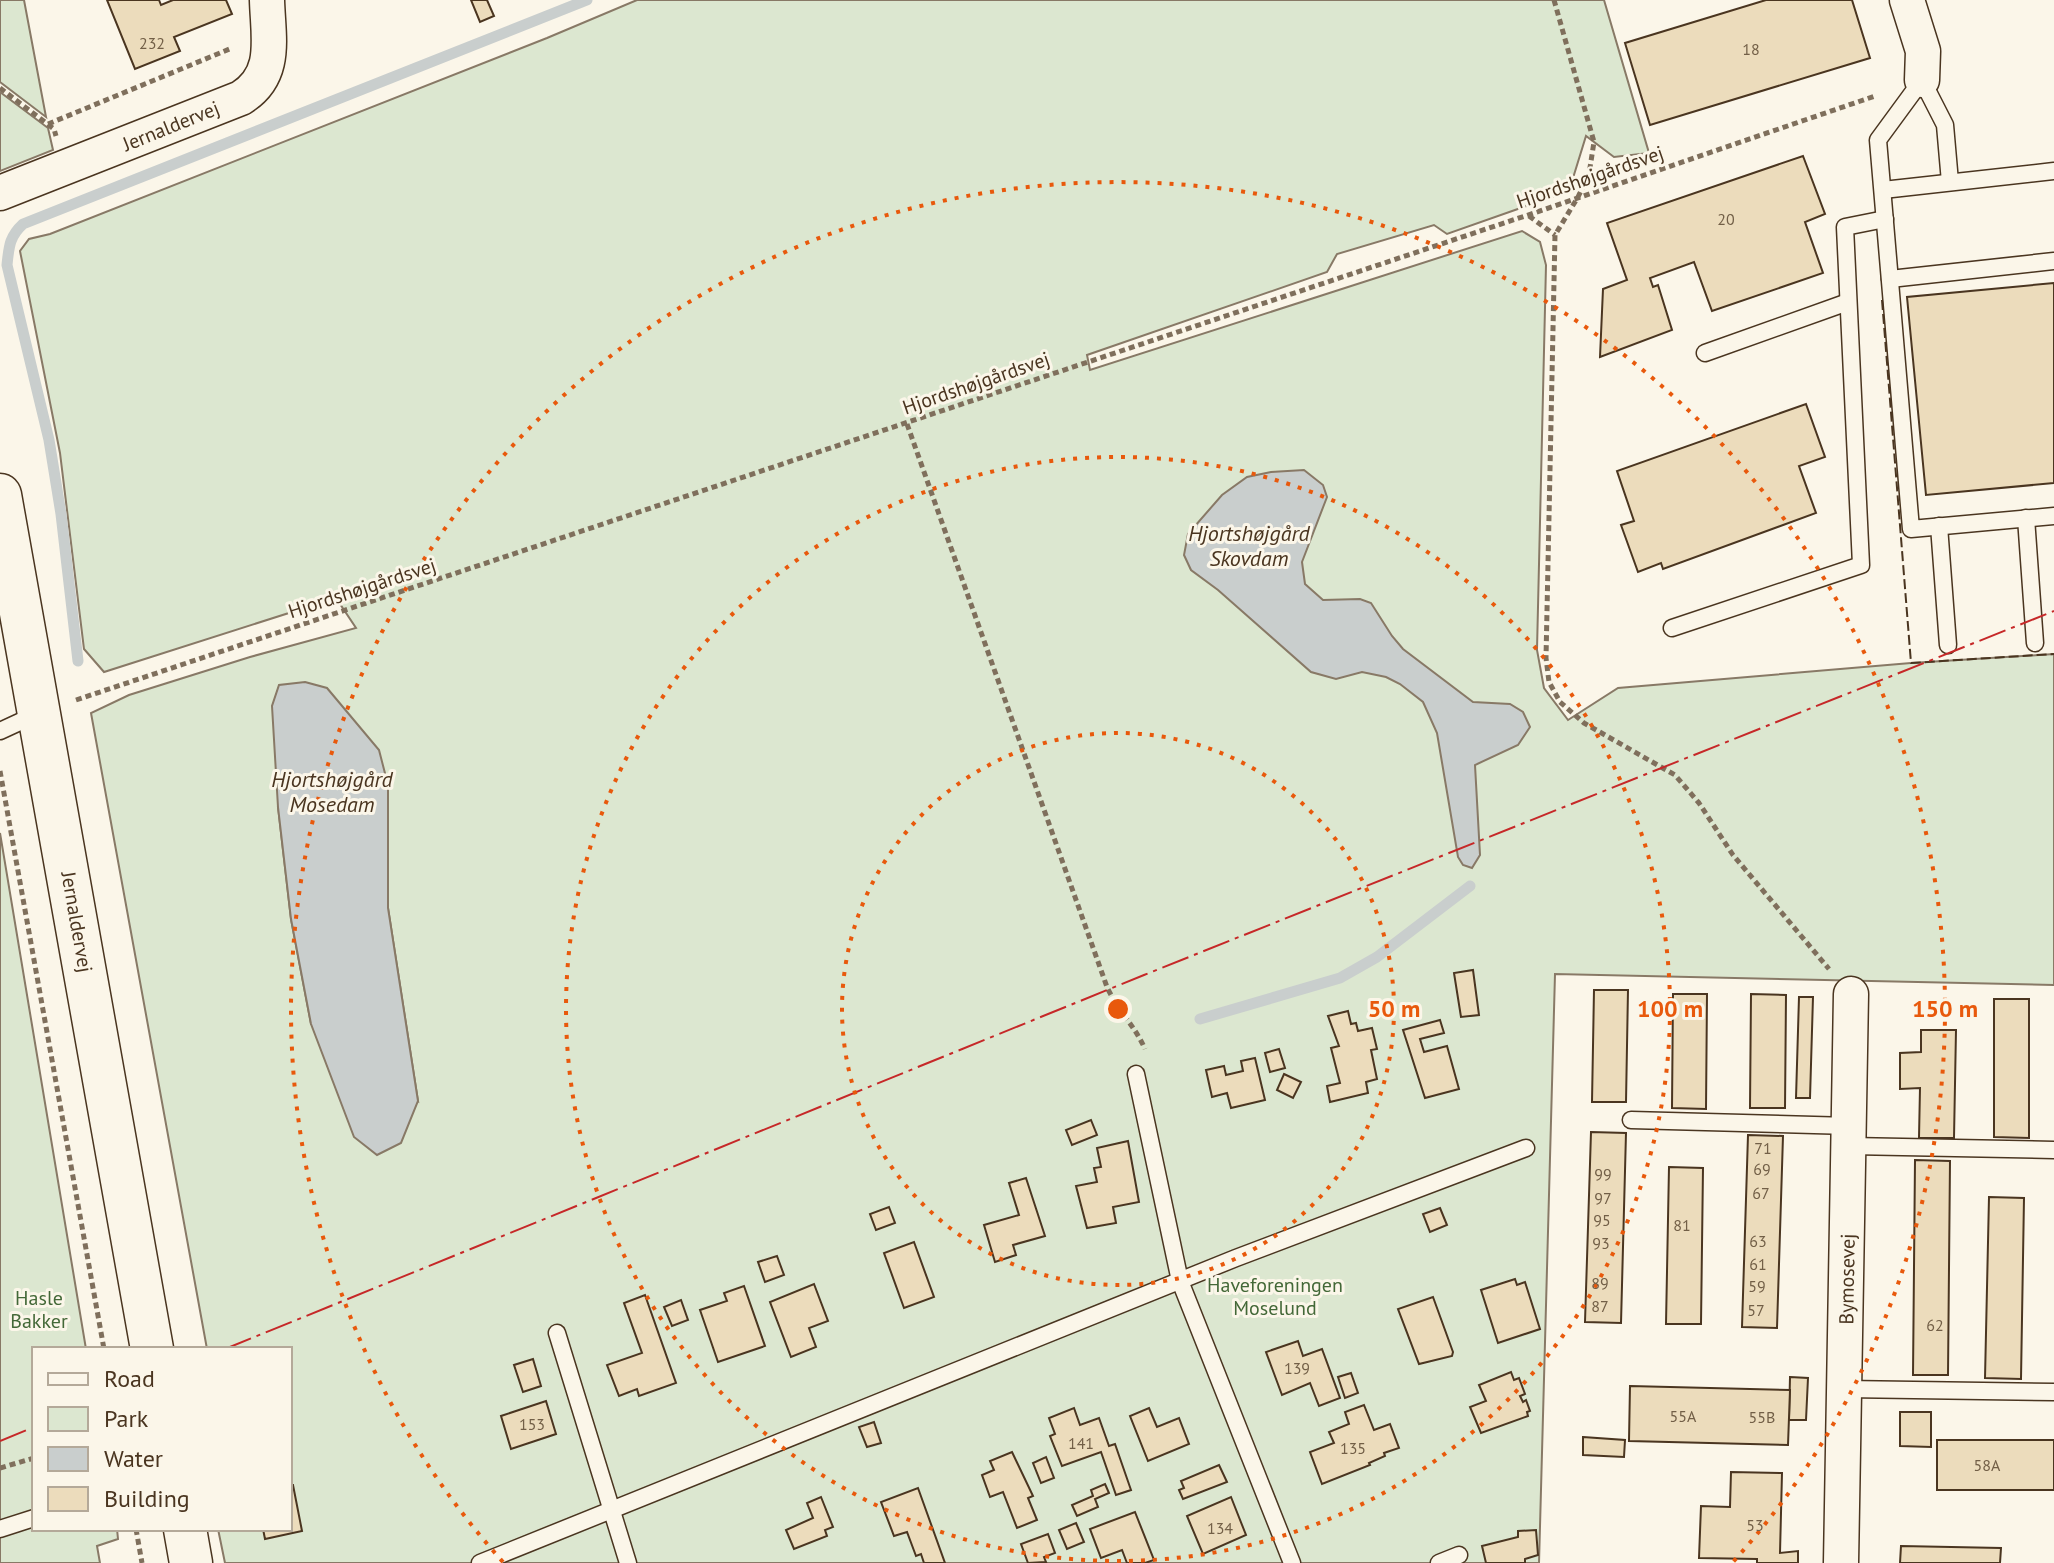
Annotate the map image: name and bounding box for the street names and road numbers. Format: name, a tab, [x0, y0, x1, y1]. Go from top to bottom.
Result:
street label: Jernaldervej	[118, 95, 223, 158]
street label: Hjordshøjgårdsvej	[1513, 140, 1667, 214]
street label: Hjordshøjgårdsvej	[899, 346, 1053, 420]
street label: Hjordshøjgårdsvej	[285, 552, 439, 624]
street label: Jernaldervej	[55, 868, 99, 975]
street label: Bymosevej	[1833, 1233, 1861, 1325]

